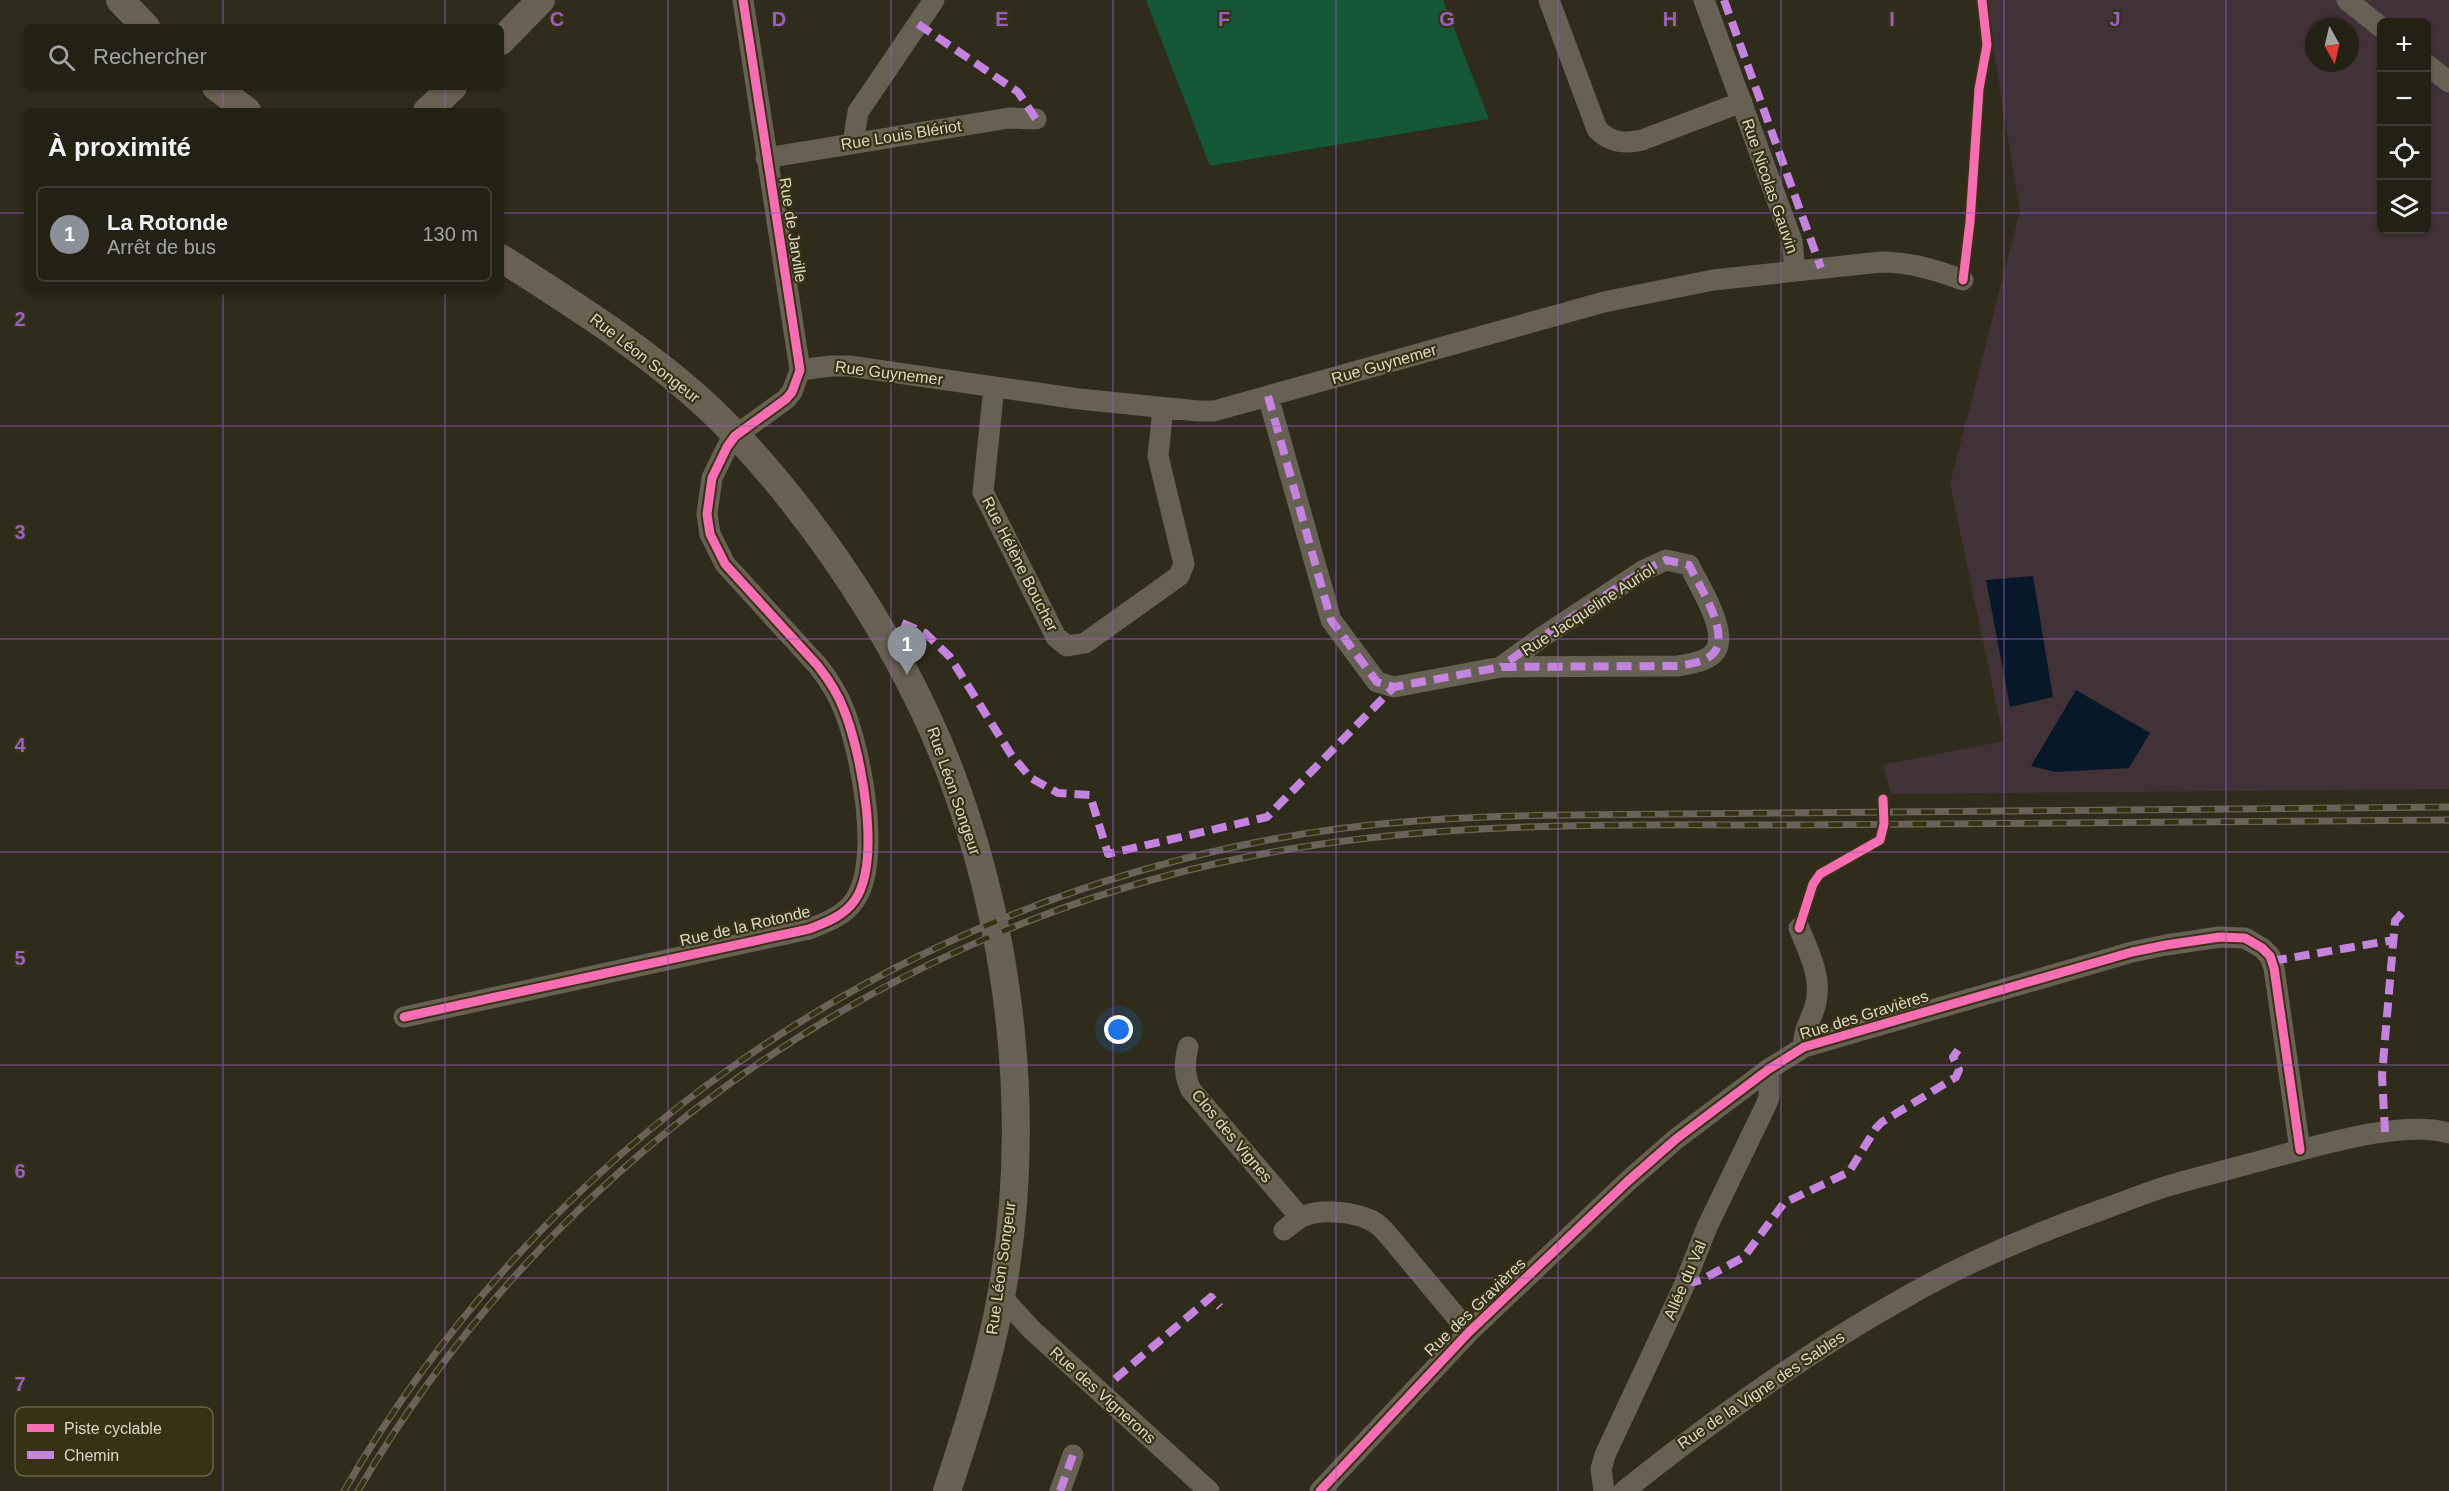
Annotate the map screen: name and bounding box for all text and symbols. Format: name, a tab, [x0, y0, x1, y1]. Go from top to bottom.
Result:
text: C	[550, 8, 564, 30]
text: D	[772, 8, 786, 30]
text: E	[995, 8, 1009, 30]
text: F	[1218, 8, 1230, 30]
text: G	[1439, 8, 1455, 30]
text: H	[1663, 8, 1677, 30]
text: I	[1889, 8, 1895, 30]
text: J	[2109, 8, 2121, 30]
north arrow	[2305, 18, 2359, 72]
map controls	[2377, 18, 2431, 234]
button: +	[2377, 18, 2431, 72]
search box	[24, 24, 504, 90]
icon: search	[45, 41, 78, 74]
text: Rechercher	[93, 44, 207, 69]
button: −	[2377, 72, 2431, 126]
street label: Rue Nicolas Gauvin	[1739, 116, 1801, 256]
street label: Rue Louis Blériot	[839, 117, 963, 153]
button: locate	[2377, 126, 2431, 180]
text: À proximité	[48, 132, 191, 162]
street label: Rue de Jarville	[776, 176, 810, 284]
button: layers	[2377, 180, 2431, 234]
text: La Rotonde	[107, 210, 228, 235]
text: 1	[64, 223, 75, 245]
text: 130 m	[422, 223, 478, 245]
text: Arrêt de bus	[107, 236, 216, 258]
text: 2	[14, 308, 26, 330]
street label: Rue Léon Songeur	[587, 310, 704, 406]
street label: Rue Guynemer	[1330, 341, 1439, 387]
street label: Rue Guynemer	[834, 358, 945, 388]
street label: Rue Hélène Boucher	[979, 494, 1062, 635]
text: 3	[14, 521, 26, 543]
street label: Rue Jacqueline Auriol	[1518, 561, 1658, 659]
pin: 1	[888, 626, 926, 675]
street label: Rue Léon Songeur	[924, 725, 984, 858]
text: 4	[14, 734, 26, 756]
street label: Rue de la Rotonde	[678, 903, 812, 949]
text: 5	[14, 947, 26, 969]
street label: Rue des Gravières	[1798, 987, 1930, 1043]
your location	[1104, 1015, 1133, 1044]
street label: Clos des Vignes	[1188, 1086, 1276, 1186]
text: 6	[14, 1160, 26, 1182]
street label: Rue Léon Songeur	[983, 1200, 1019, 1336]
street label: Allée du Val	[1661, 1238, 1709, 1322]
street label: Rue des Gravières	[1421, 1255, 1529, 1359]
street label: Rue de la Vigne des Sables	[1675, 1328, 1847, 1452]
street label: Rue des Vignerons	[1047, 1343, 1159, 1447]
text: 7	[14, 1373, 26, 1395]
legend	[15, 1407, 213, 1476]
text: Piste cyclable	[64, 1420, 162, 1437]
text: Chemin	[64, 1447, 119, 1464]

